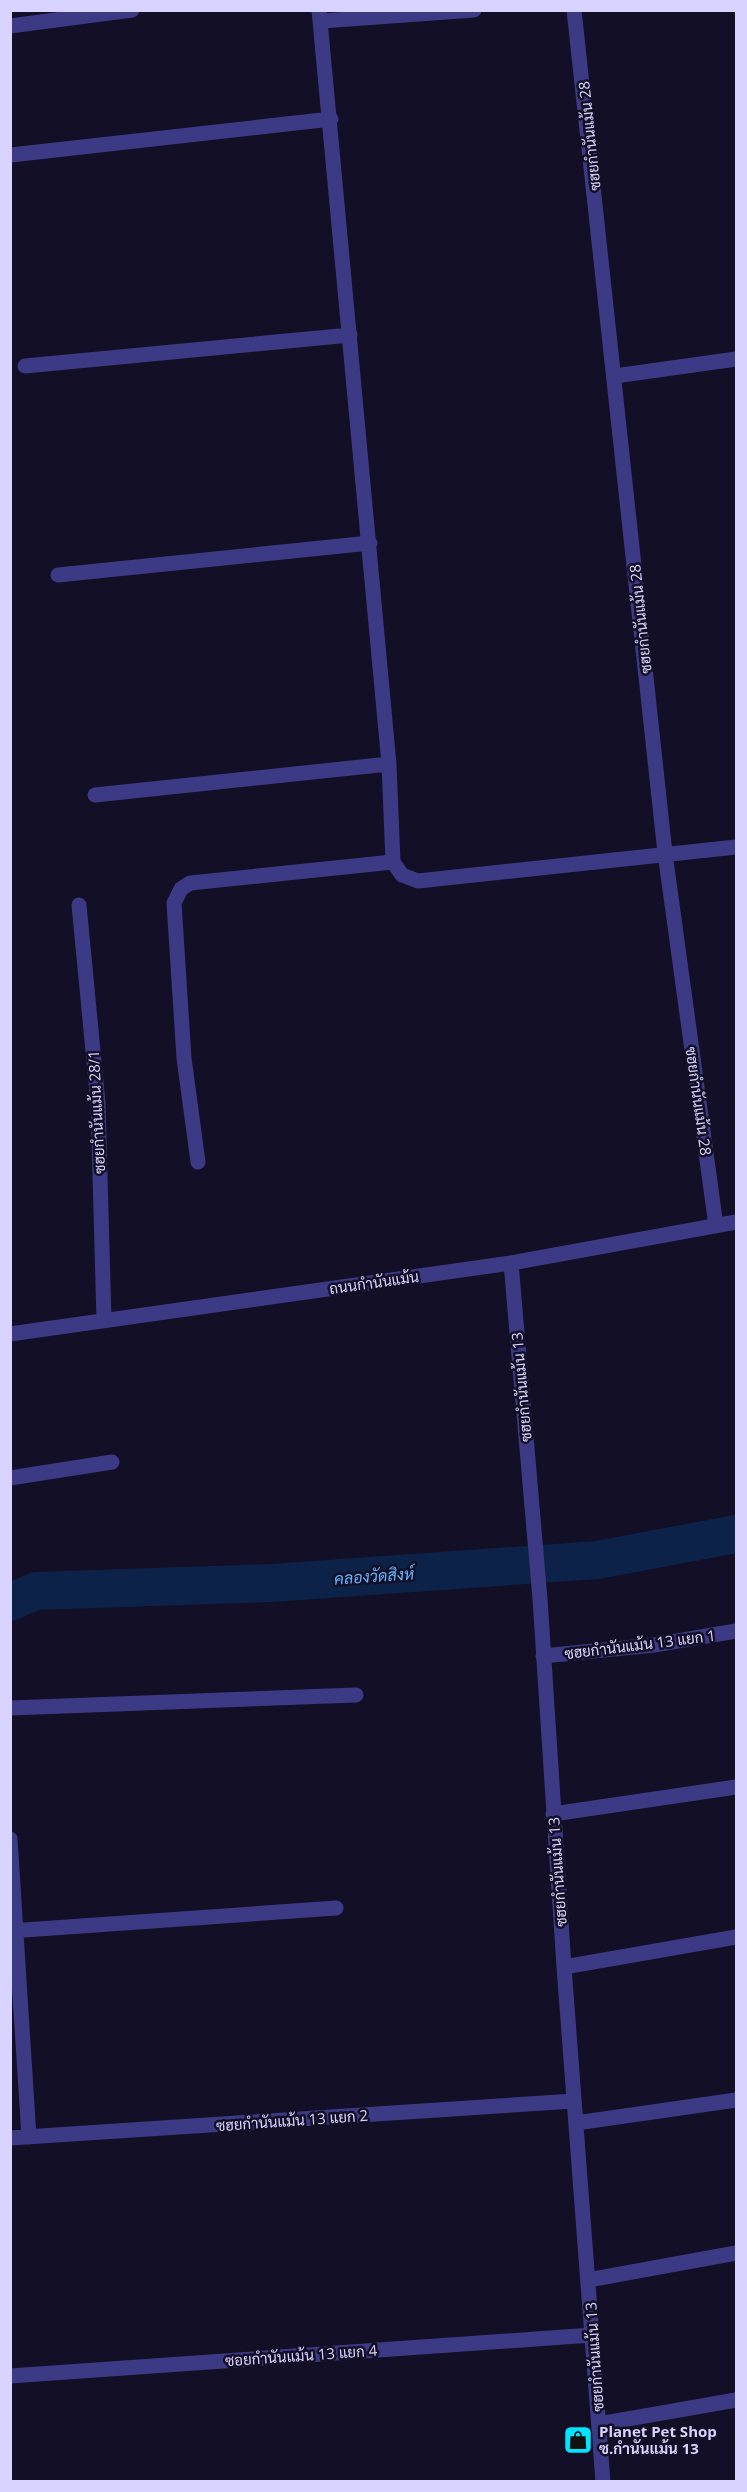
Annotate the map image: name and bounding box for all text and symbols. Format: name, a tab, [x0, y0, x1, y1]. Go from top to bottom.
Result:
street label: ซฮยกำนันแม้น 28	[573, 80, 605, 192]
street label: ซฮยกำนันแม้น 28	[624, 563, 656, 675]
street label: ซฮยกำนันแม้น 28	[681, 1045, 717, 1157]
street label: ซฮยกำนันแม้น 28/1	[83, 1050, 109, 1174]
street label: ถนนกำนันแม้น	[328, 1266, 420, 1298]
street label: ซฮยกำนันแม้น 13	[506, 1331, 536, 1443]
water label: คลองวัดสิงห์	[333, 1561, 417, 1590]
street label: ซฮยกำนันแม้น 13 แยก 1	[563, 1625, 717, 1663]
street label: ซฮยกำนันแม้น 13	[543, 1817, 571, 1927]
street label: ซฮยกำนันแม้น 13 แยก 2	[215, 2105, 369, 2135]
street label: ซฮยกำนันแม้น 13	[580, 2302, 608, 2412]
street label: ซอยกำนันแม้น 13 แยก 4	[224, 2340, 378, 2370]
place label: Planet Pet Shop ซ.กำนันแม้น 13	[599, 2421, 717, 2458]
shop icon: Planet Pet Shop ซ.กำนันแม้น 13	[562, 2424, 594, 2456]

